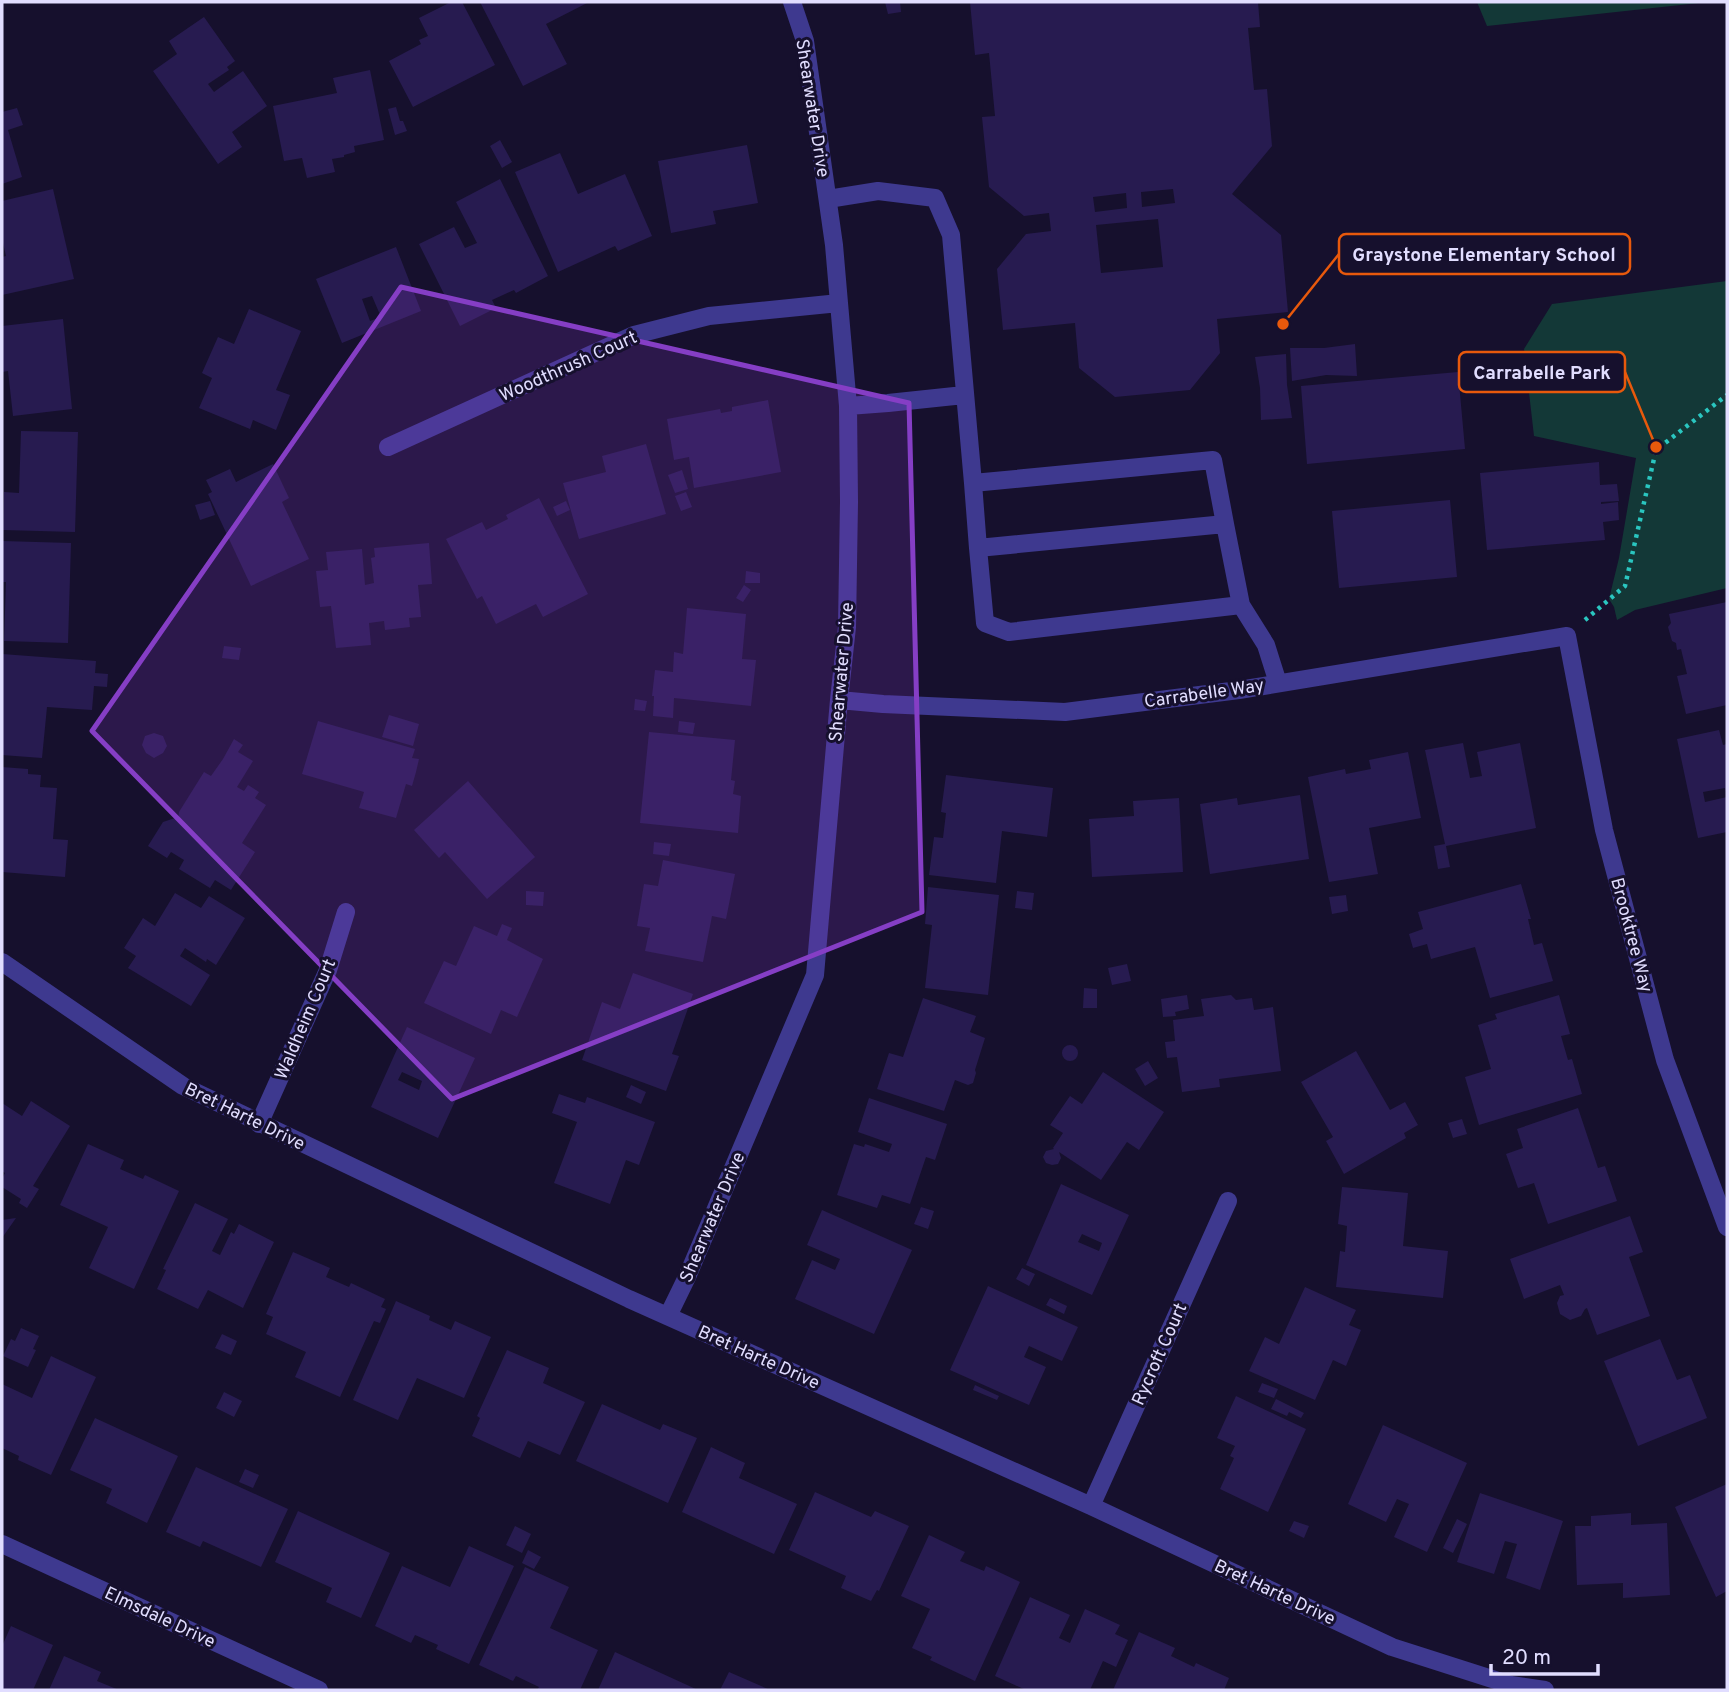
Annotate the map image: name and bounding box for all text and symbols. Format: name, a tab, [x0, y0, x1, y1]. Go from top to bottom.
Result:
street label: Shearwater Drive	[789, 37, 834, 179]
callout: Graystone Elementary School	[1339, 234, 1630, 274]
text: Graystone Elementary School	[1352, 244, 1616, 268]
street label: Woodthrush Court	[496, 327, 641, 408]
callout: Carrabelle Park	[1459, 352, 1625, 392]
text: Carrabelle Park	[1473, 362, 1611, 386]
street label: Shearwater Drive	[825, 602, 860, 743]
street label: Carrabelle Way	[1143, 675, 1266, 714]
street label: Brooktree Way	[1604, 875, 1657, 995]
street label: Waldheim Court	[271, 956, 342, 1084]
street label: Bret Harte Drive	[180, 1078, 308, 1156]
street label: Shearwater Drive	[675, 1149, 751, 1286]
street label: Rycroft Court	[1128, 1300, 1193, 1409]
street label: Bret Harte Drive	[694, 1321, 823, 1396]
street label: Bret Harte Drive	[1210, 1555, 1339, 1631]
street label: Elmsdale Drive	[100, 1583, 219, 1654]
scale bar	[1491, 1632, 1598, 1676]
text: 20 m	[1502, 1645, 1551, 1672]

